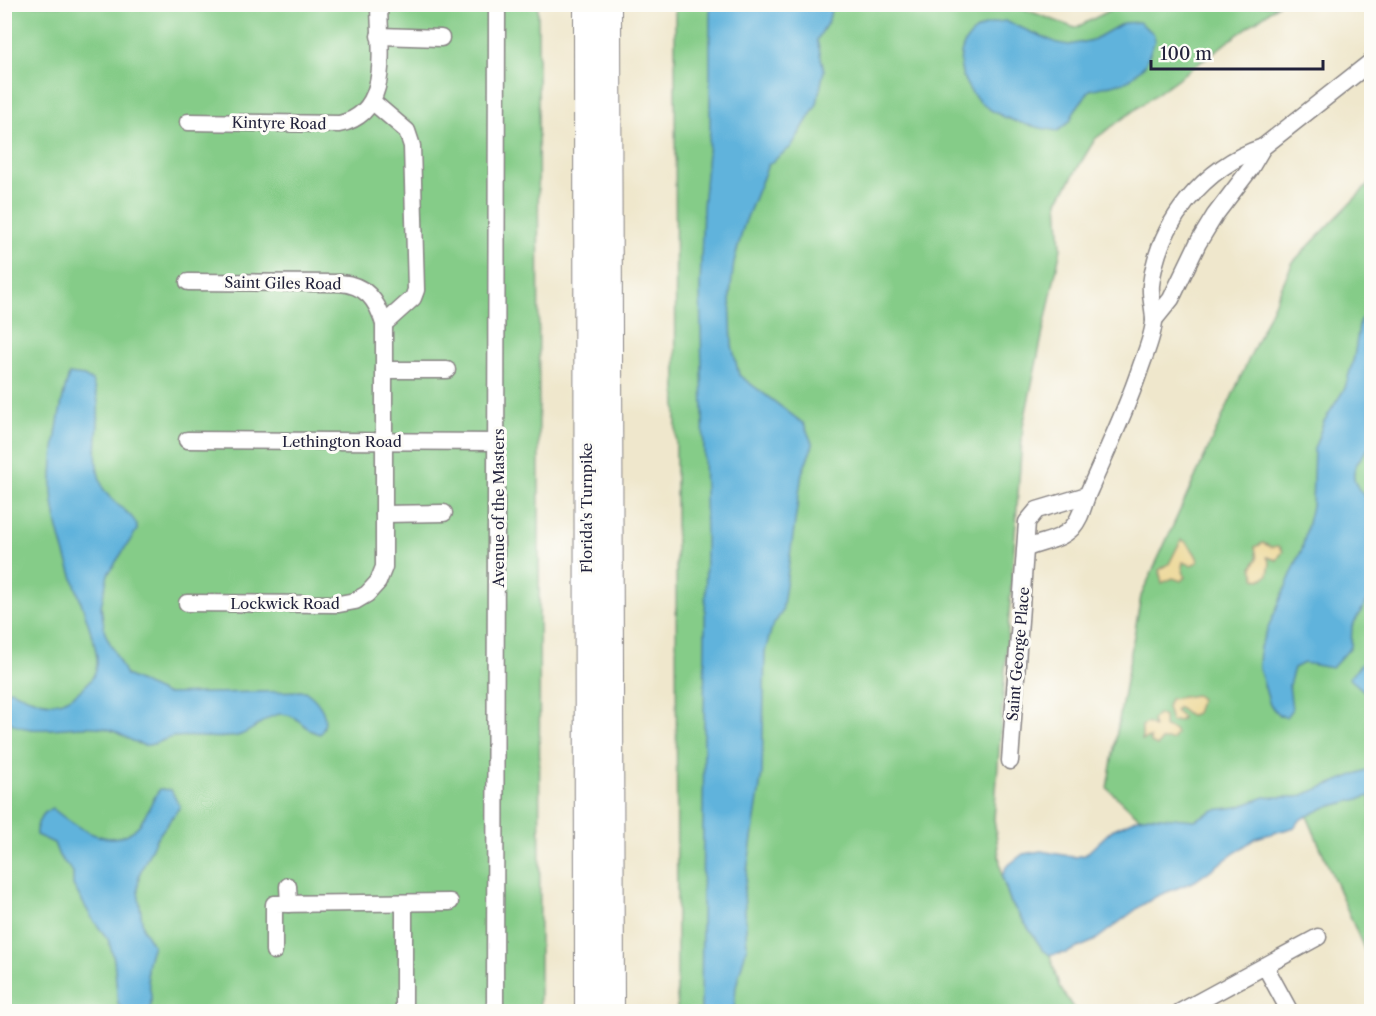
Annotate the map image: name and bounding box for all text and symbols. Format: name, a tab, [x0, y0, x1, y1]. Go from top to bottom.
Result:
scale bar	[1151, 33, 1324, 71]
text: 100 m	[1160, 43, 1212, 65]
street label: Kintyre Road	[231, 113, 327, 133]
street label: Saint Giles Road	[224, 272, 342, 294]
street label: Avenue of the Masters	[489, 429, 508, 588]
street label: Lethington Road	[282, 432, 402, 451]
street label: Florida's Turnpike	[577, 443, 596, 573]
street label: Saint George Place	[1003, 586, 1033, 722]
street label: Lockwick Road	[230, 594, 340, 613]

